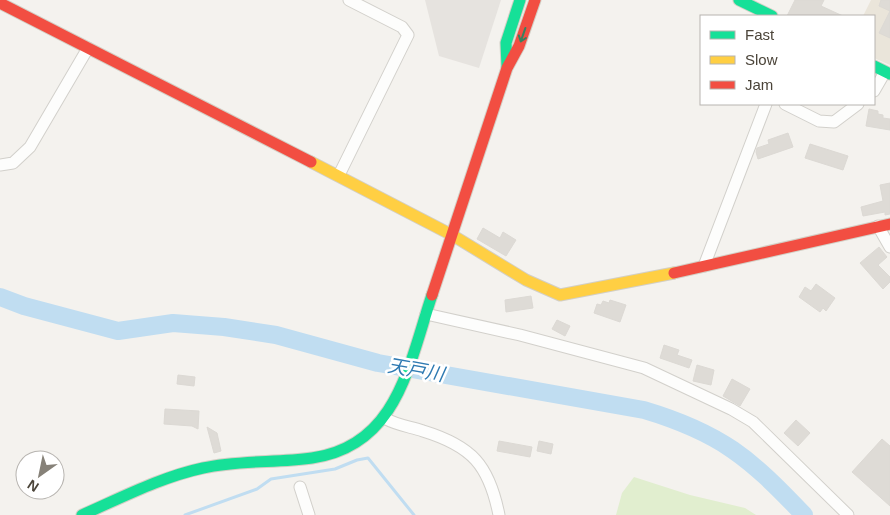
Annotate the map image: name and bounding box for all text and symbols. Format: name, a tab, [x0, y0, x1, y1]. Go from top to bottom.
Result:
legend	[700, 15, 875, 105]
text: Fast	[745, 26, 775, 43]
one-way arrow	[518, 27, 527, 42]
text: Slow	[745, 51, 778, 68]
text: Jam	[745, 76, 773, 93]
water label: 天戸川	[386, 355, 448, 386]
north arrow	[15, 450, 65, 500]
text: N	[24, 476, 42, 495]

